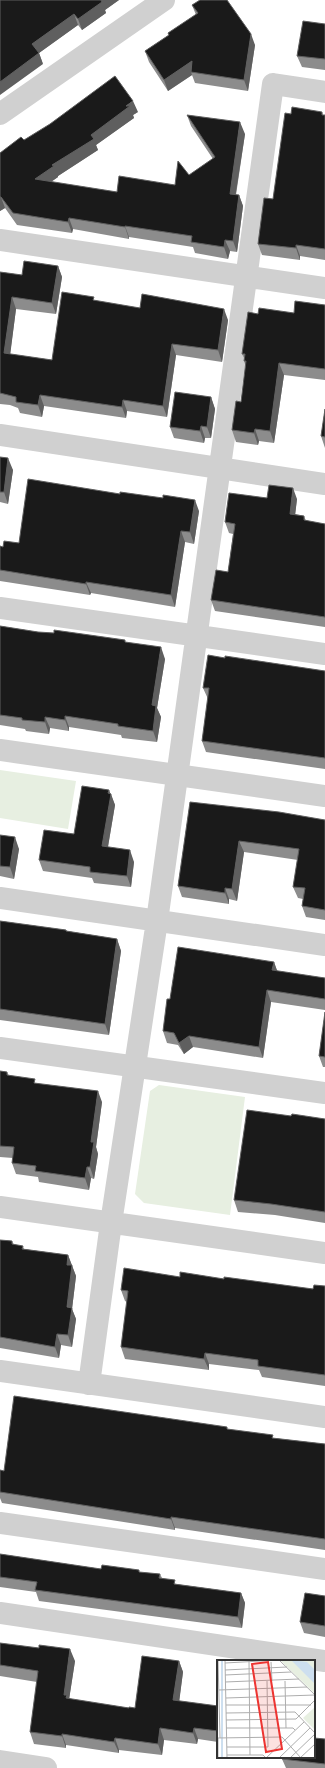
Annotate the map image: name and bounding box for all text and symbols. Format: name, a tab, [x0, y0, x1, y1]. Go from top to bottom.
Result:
inset map	[217, 1660, 315, 1758]

